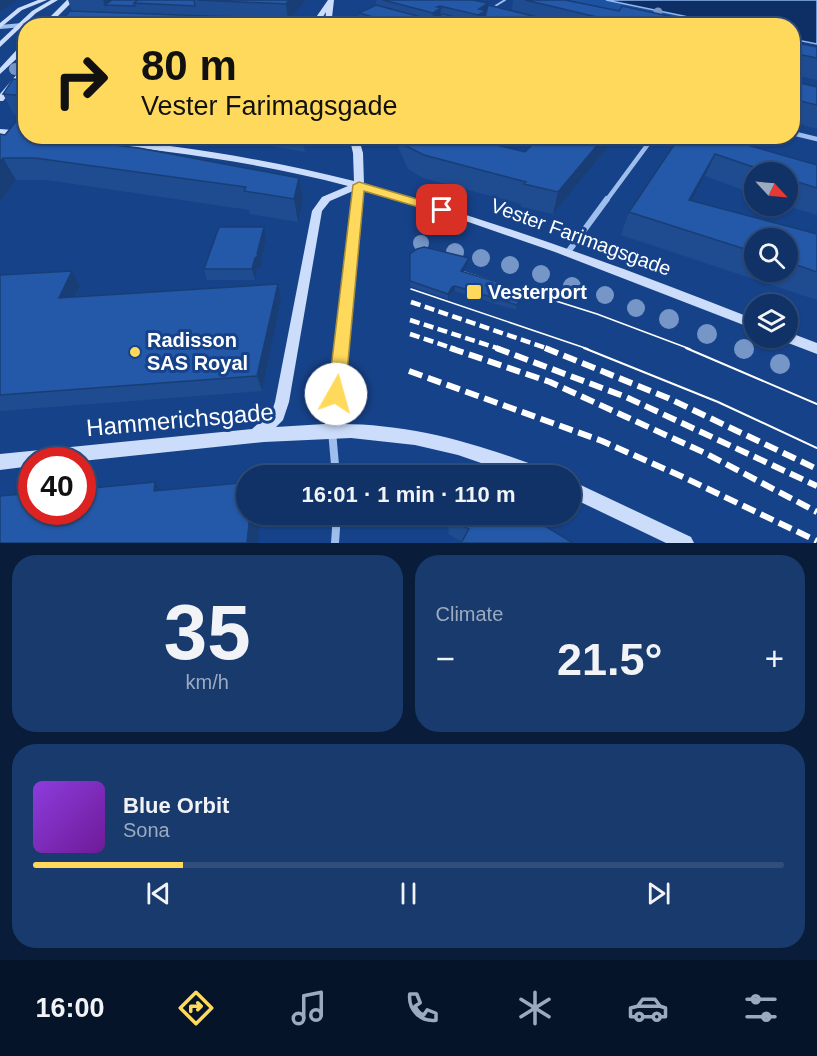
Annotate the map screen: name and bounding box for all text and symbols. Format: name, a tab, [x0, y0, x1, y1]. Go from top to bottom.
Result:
icon: right	[42, 42, 120, 120]
text: 80 m	[141, 42, 237, 89]
text: Vester Farimagsgade	[141, 91, 398, 121]
north arrow	[744, 162, 798, 216]
map controls	[744, 162, 798, 348]
pin	[416, 184, 467, 235]
icon: arrive	[425, 193, 458, 226]
street label: Vester Farimagsgade	[488, 194, 674, 280]
button: search	[744, 228, 798, 282]
place label: Vesterport	[488, 281, 587, 303]
marker: Vesterport	[465, 283, 483, 301]
button: layers	[744, 294, 798, 348]
place label: Radisson SAS Royal	[147, 329, 248, 374]
marker: Radisson SAS Royal	[128, 345, 142, 359]
position arrow	[304, 362, 368, 426]
street label: Hammerichsgade	[85, 398, 275, 441]
speed limit sign: 40	[18, 447, 96, 525]
text: 16:01 · 1 min · 110 m	[302, 482, 516, 507]
text: 35	[164, 588, 251, 676]
text: Climate	[436, 603, 503, 625]
text: 21.5°	[557, 634, 663, 685]
text: −	[436, 640, 455, 677]
text: +	[765, 640, 784, 677]
text: km/h	[186, 671, 229, 693]
text: Blue Orbit	[123, 793, 229, 818]
text: Sona	[123, 819, 170, 841]
icon: previous	[142, 877, 175, 910]
icon: pause	[392, 877, 425, 910]
icon: next	[642, 877, 675, 910]
icon: directions	[175, 987, 217, 1029]
icon: music	[288, 987, 330, 1029]
icon: phone	[401, 987, 443, 1029]
icon: climate	[514, 987, 556, 1029]
icon: car	[627, 987, 669, 1029]
icon: filters	[740, 987, 782, 1029]
text: 16:00	[35, 993, 104, 1023]

